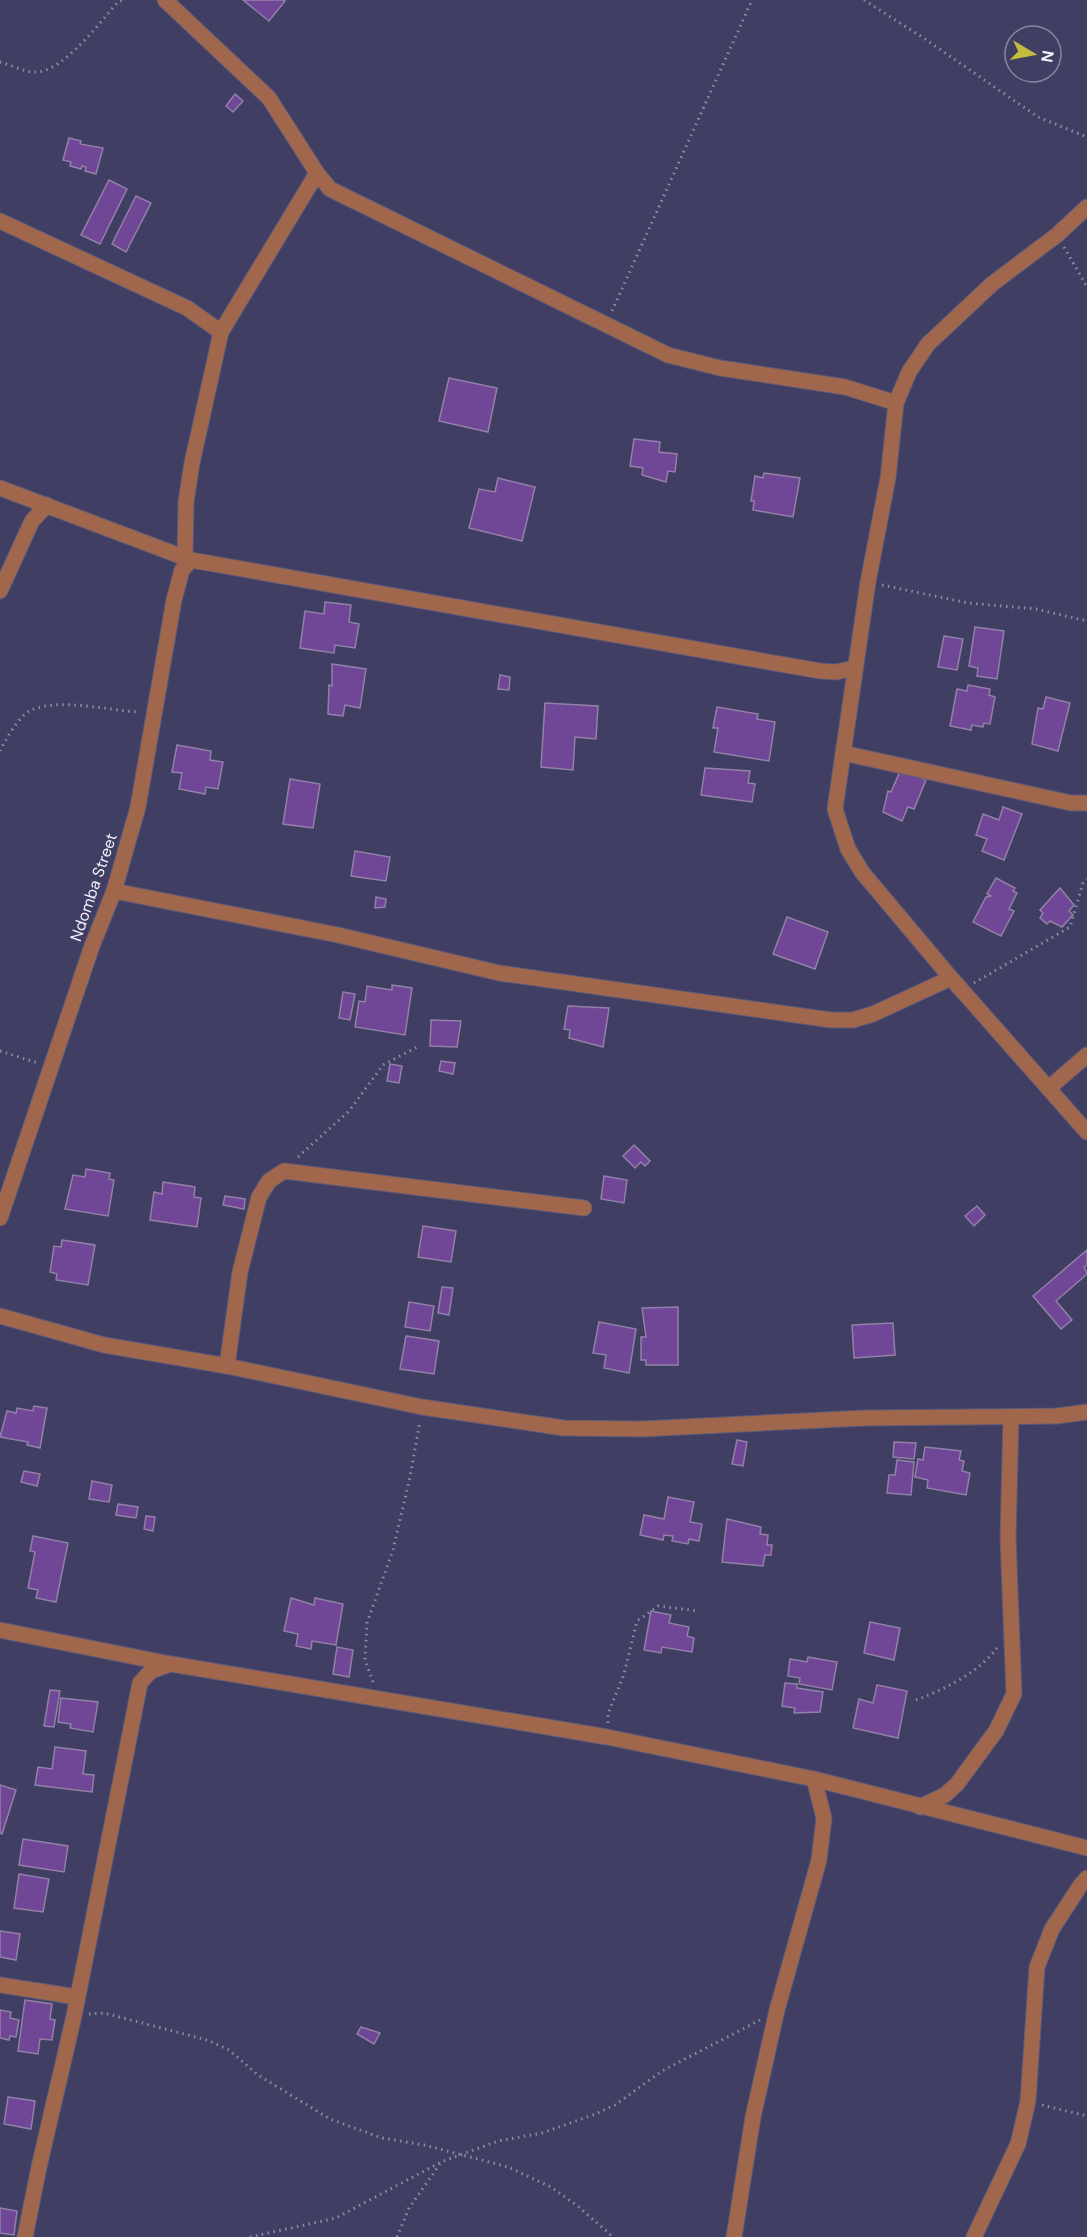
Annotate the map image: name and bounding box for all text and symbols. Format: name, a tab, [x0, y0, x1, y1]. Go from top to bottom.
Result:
north arrow	[1003, 24, 1063, 84]
text: N	[1036, 49, 1059, 64]
street label: Ndomba Street	[65, 830, 122, 944]

